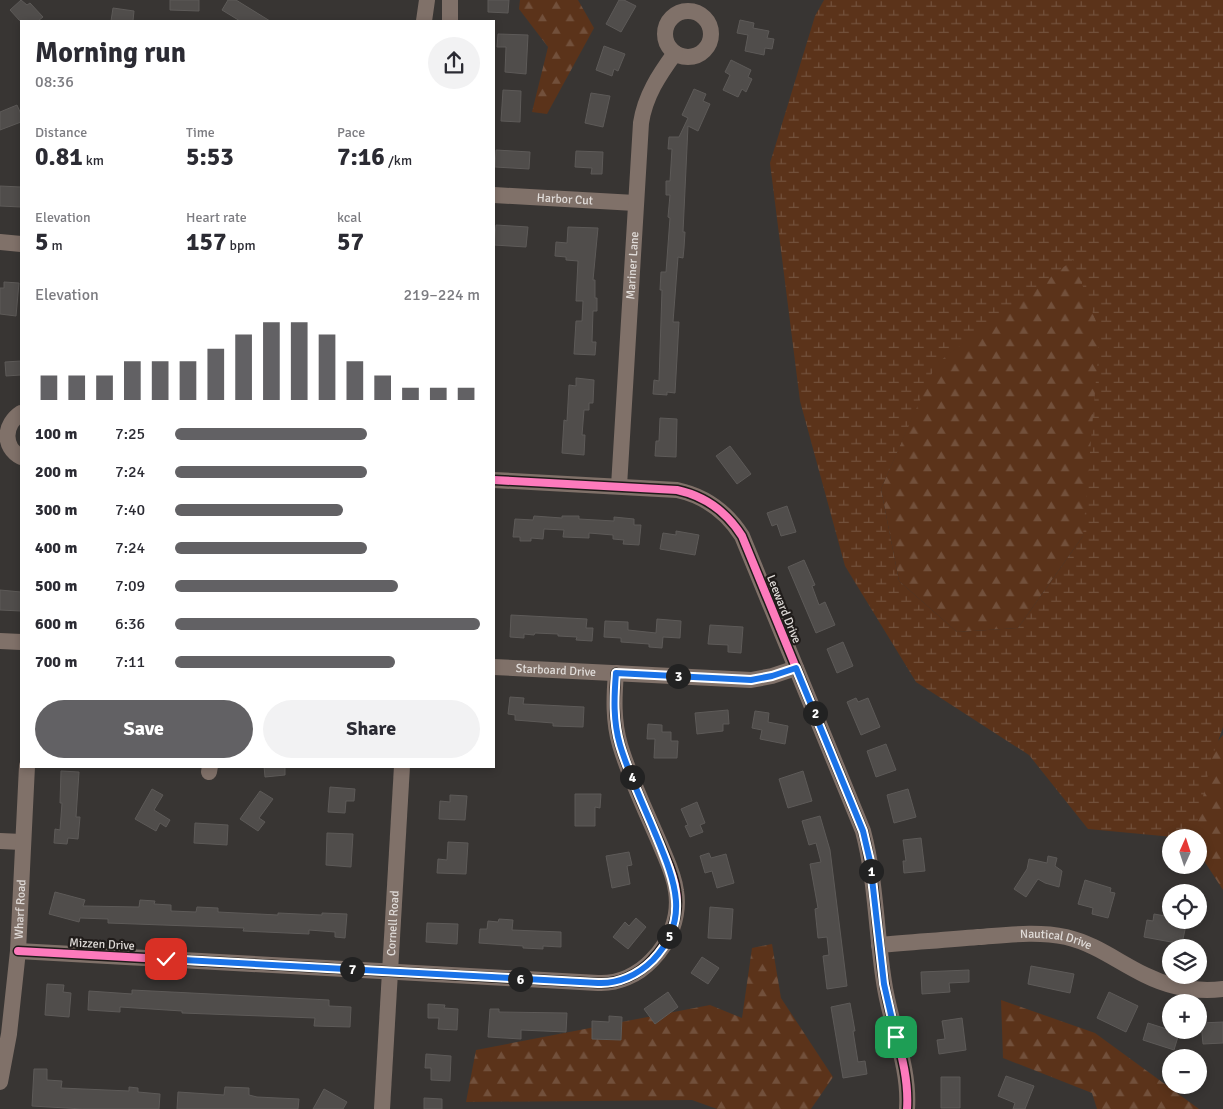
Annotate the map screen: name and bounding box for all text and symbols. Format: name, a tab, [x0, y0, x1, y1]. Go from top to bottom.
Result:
text: Morning run	[35, 36, 186, 70]
button: share	[428, 37, 480, 89]
text: 08:36	[35, 72, 74, 92]
text: Distance	[35, 124, 87, 141]
text: Time	[186, 124, 215, 141]
text: Pace	[337, 124, 365, 141]
text: 0.81	[35, 141, 83, 172]
text: 5:53	[186, 141, 234, 172]
text: 7:16	[337, 141, 385, 172]
text: km	[83, 152, 104, 169]
text: /km	[385, 152, 412, 169]
street label: Harbor Cut	[536, 190, 593, 209]
text: Elevation	[35, 209, 91, 226]
text: Heart rate	[186, 209, 247, 226]
text: kcal	[337, 209, 362, 226]
text: 5	[35, 226, 49, 257]
text: 157	[186, 226, 227, 257]
text: 57	[337, 226, 364, 257]
street label: Mariner Lane	[623, 231, 642, 300]
text: m	[49, 237, 63, 254]
text: bpm	[227, 237, 256, 254]
text: Elevation	[35, 285, 99, 305]
text: 219–224 m	[403, 285, 480, 305]
text: 100 m	[35, 424, 77, 444]
text: 7:25	[115, 424, 145, 444]
text: 200 m	[35, 462, 77, 482]
text: 7:24	[115, 462, 145, 482]
text: 300 m	[35, 500, 77, 520]
text: 7:40	[115, 500, 145, 520]
text: 400 m	[35, 538, 77, 558]
text: 7:24	[115, 538, 145, 558]
street label: Leeward Drive	[763, 573, 804, 646]
text: 500 m	[35, 576, 77, 596]
text: 7:09	[115, 576, 145, 596]
text: 600 m	[35, 614, 77, 634]
text: 6:36	[115, 614, 145, 634]
text: 700 m	[35, 652, 77, 672]
text: 7:11	[115, 652, 145, 672]
street label: Starboard Drive	[515, 661, 596, 680]
pin: 3	[666, 664, 690, 688]
text: 3	[675, 668, 682, 685]
button: Save	[35, 700, 253, 758]
button: Share	[263, 700, 480, 758]
pin: 2	[802, 700, 828, 726]
text: 2	[812, 705, 819, 722]
pin: 4	[620, 764, 644, 790]
text: 4	[629, 769, 636, 786]
north arrow	[1162, 829, 1208, 874]
map controls	[1162, 829, 1207, 1094]
pin: 1	[858, 858, 884, 884]
text: 1	[868, 863, 875, 880]
street label: Wharf Road	[12, 879, 29, 940]
button: locate	[1162, 884, 1207, 929]
street label: Cornell Road	[384, 890, 403, 957]
pin: 5	[656, 924, 682, 948]
street label: Nautical Drive	[1020, 927, 1094, 953]
text: 5	[666, 928, 673, 945]
street label: Mizzen Drive	[69, 935, 135, 954]
pin	[145, 938, 187, 980]
button: layers	[1162, 939, 1207, 984]
icon: check	[152, 945, 180, 973]
pin: 7	[340, 956, 364, 982]
text: 7	[349, 961, 356, 978]
pin: 6	[508, 966, 532, 992]
text: 6	[517, 971, 524, 988]
button: +	[1162, 994, 1207, 1039]
pin	[875, 1016, 917, 1058]
icon: arrive	[882, 1023, 910, 1051]
button: −	[1162, 1049, 1207, 1094]

